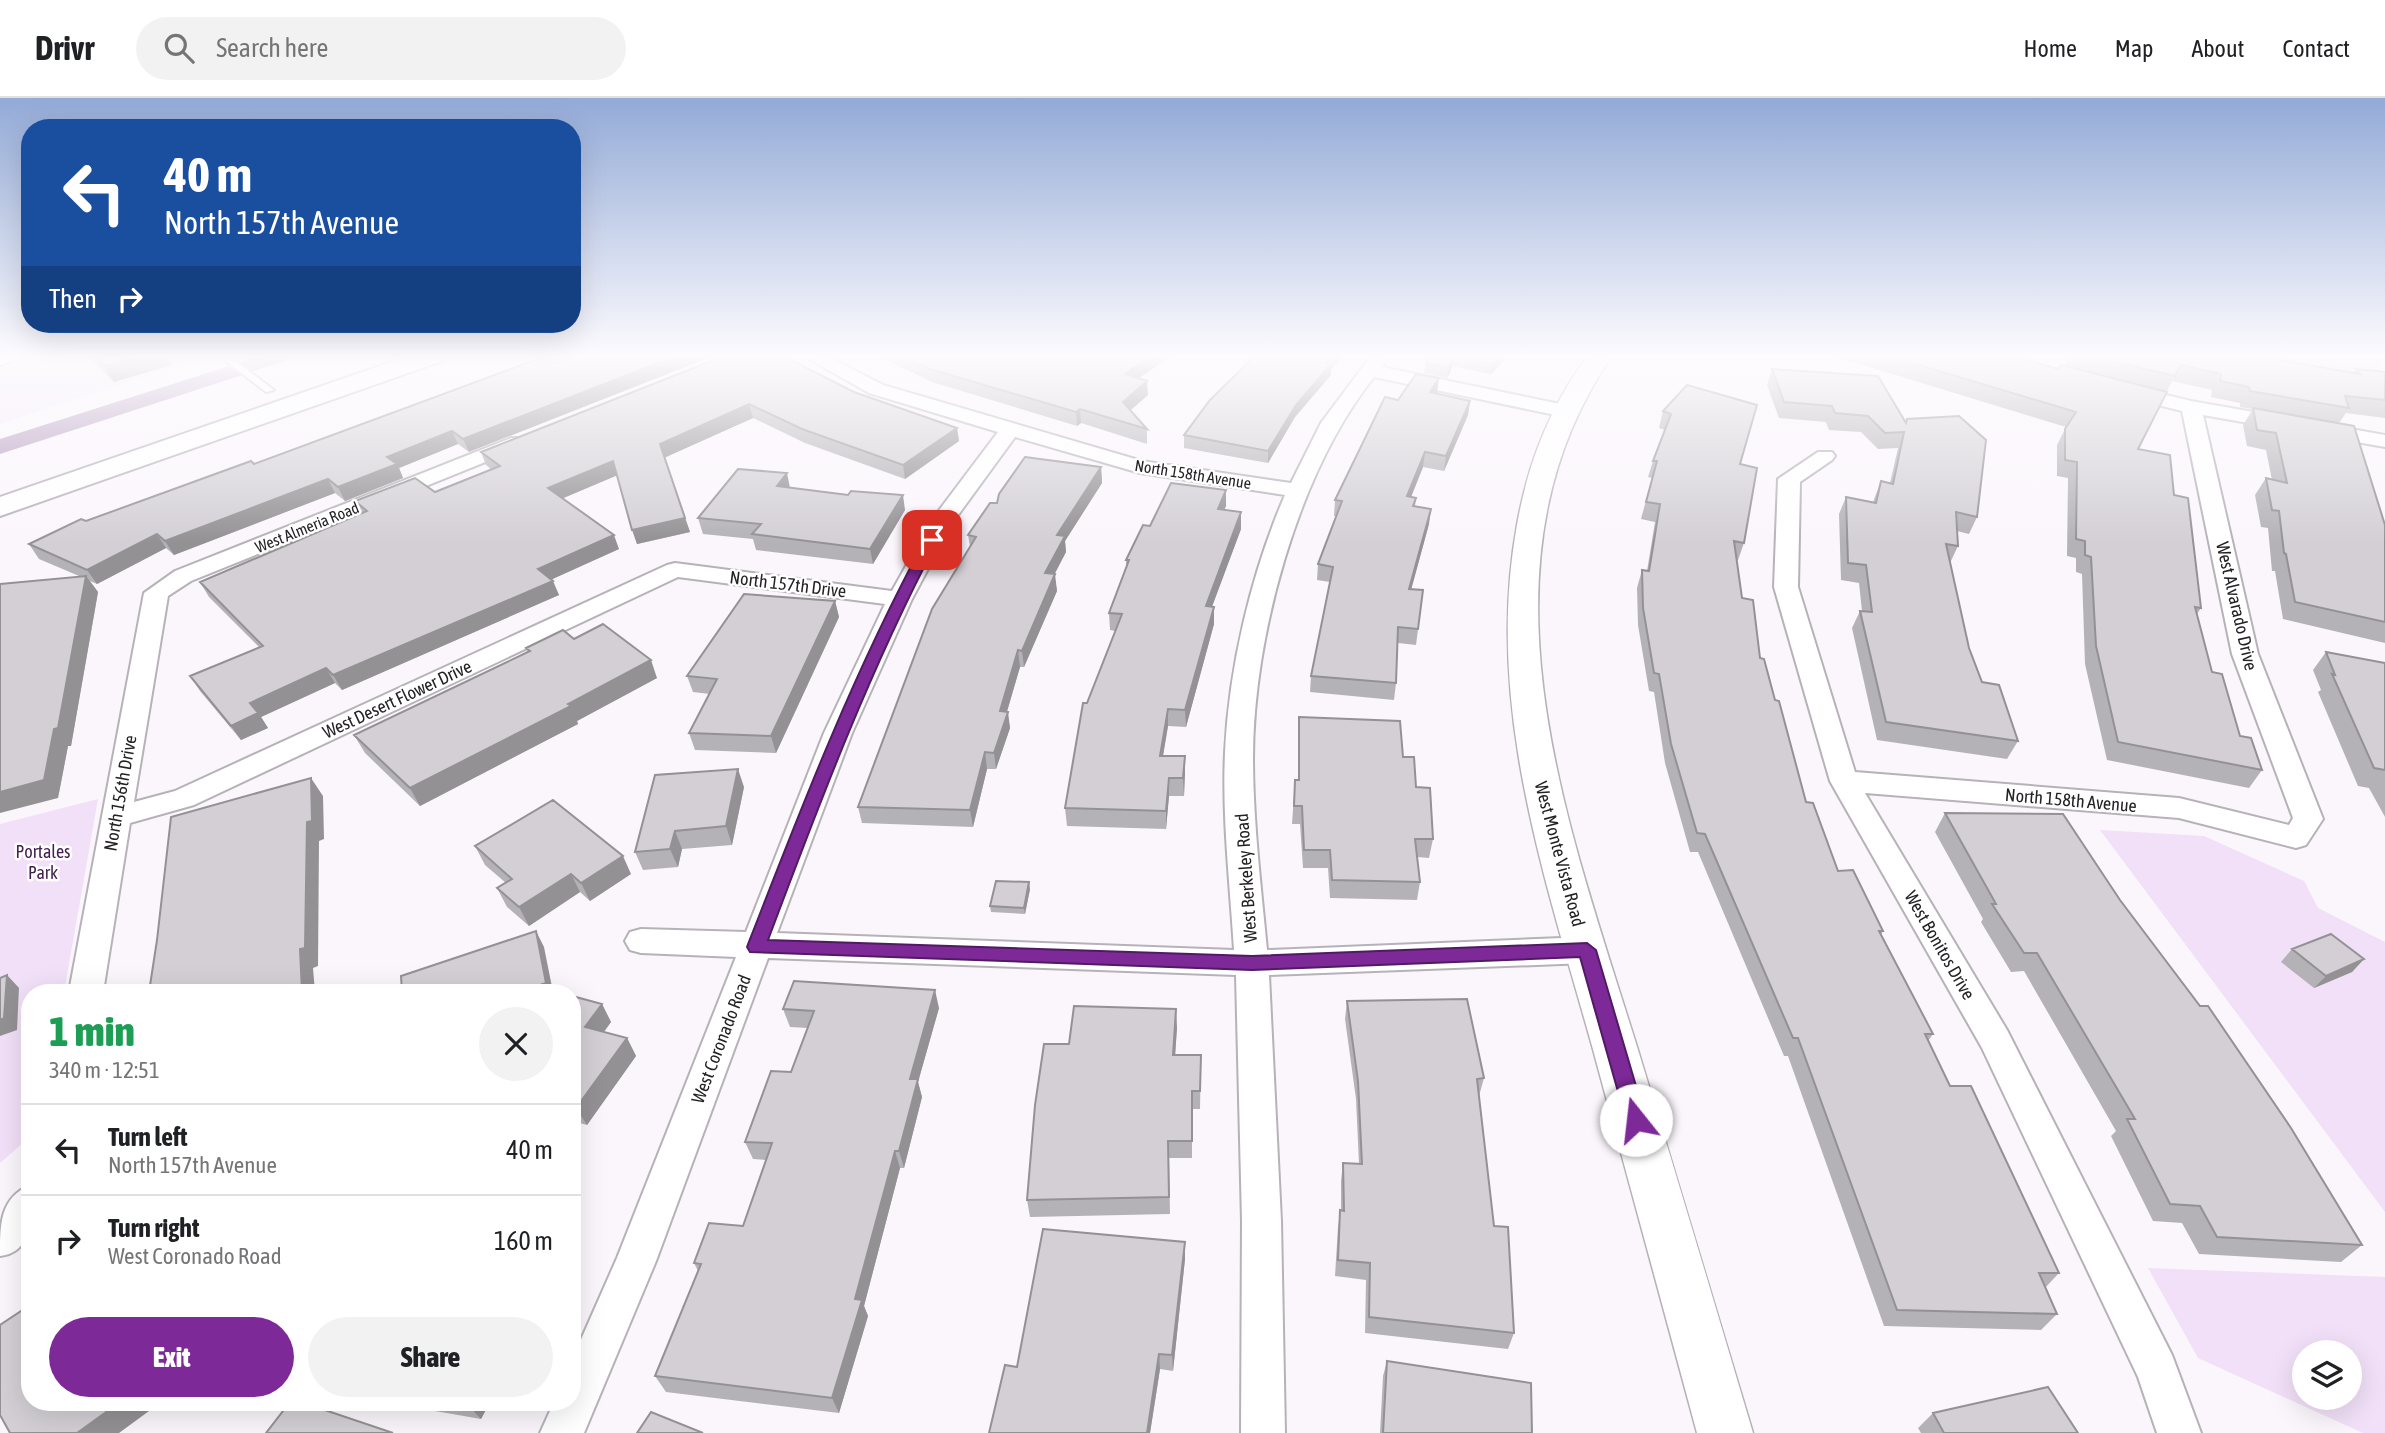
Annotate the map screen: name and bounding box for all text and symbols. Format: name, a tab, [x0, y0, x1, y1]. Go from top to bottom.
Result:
search box	[136, 17, 626, 80]
text: Drivr	[35, 29, 94, 67]
icon: search	[160, 29, 198, 67]
text: Search here	[216, 33, 328, 63]
text: Home	[2023, 35, 2077, 62]
text: Map	[2115, 35, 2153, 62]
text: About	[2191, 35, 2244, 62]
text: Contact	[2282, 35, 2350, 62]
text: 40 m	[164, 146, 252, 202]
icon: left	[49, 147, 140, 238]
text: North 157th Avenue	[164, 204, 399, 241]
icon: right	[111, 280, 149, 318]
text: Then	[49, 284, 97, 314]
street label: North 158th Avenue	[1134, 456, 1252, 492]
street label: West Almeria Road	[253, 498, 361, 556]
pin	[902, 510, 962, 570]
icon: arrive	[913, 521, 951, 559]
street label: West Alvarado Drive	[2212, 540, 2262, 672]
street label: North 157th Drive	[729, 566, 847, 602]
street label: West Desert Flower Drive	[319, 655, 475, 743]
street label: North 156th Drive	[99, 733, 141, 853]
street label: West Monte Vista Road	[1531, 779, 1589, 929]
street label: North 158th Avenue	[2004, 784, 2138, 816]
street label: West Berkeley Road	[1231, 813, 1261, 943]
park label: Portales Park	[16, 841, 70, 883]
street label: West Bonitos Drive	[1900, 887, 1980, 1003]
street label: West Coronado Road	[687, 972, 755, 1106]
text: 1 min	[49, 1007, 135, 1055]
button: close	[479, 1007, 553, 1081]
text: 340 m · 12:51	[49, 1057, 160, 1083]
position arrow	[1599, 1083, 1673, 1157]
text: Turn left	[108, 1122, 188, 1152]
icon: left	[49, 1131, 87, 1169]
text: 40 m	[506, 1135, 553, 1165]
text: North 157th Avenue	[108, 1152, 277, 1178]
text: Turn right	[108, 1213, 199, 1243]
icon: right	[49, 1222, 87, 1260]
text: 160 m	[494, 1226, 553, 1256]
text: West Coronado Road	[108, 1243, 282, 1269]
button: Exit	[49, 1317, 294, 1397]
button: Share	[308, 1317, 553, 1397]
map controls	[2292, 1340, 2362, 1410]
button: layers	[2292, 1340, 2362, 1410]

